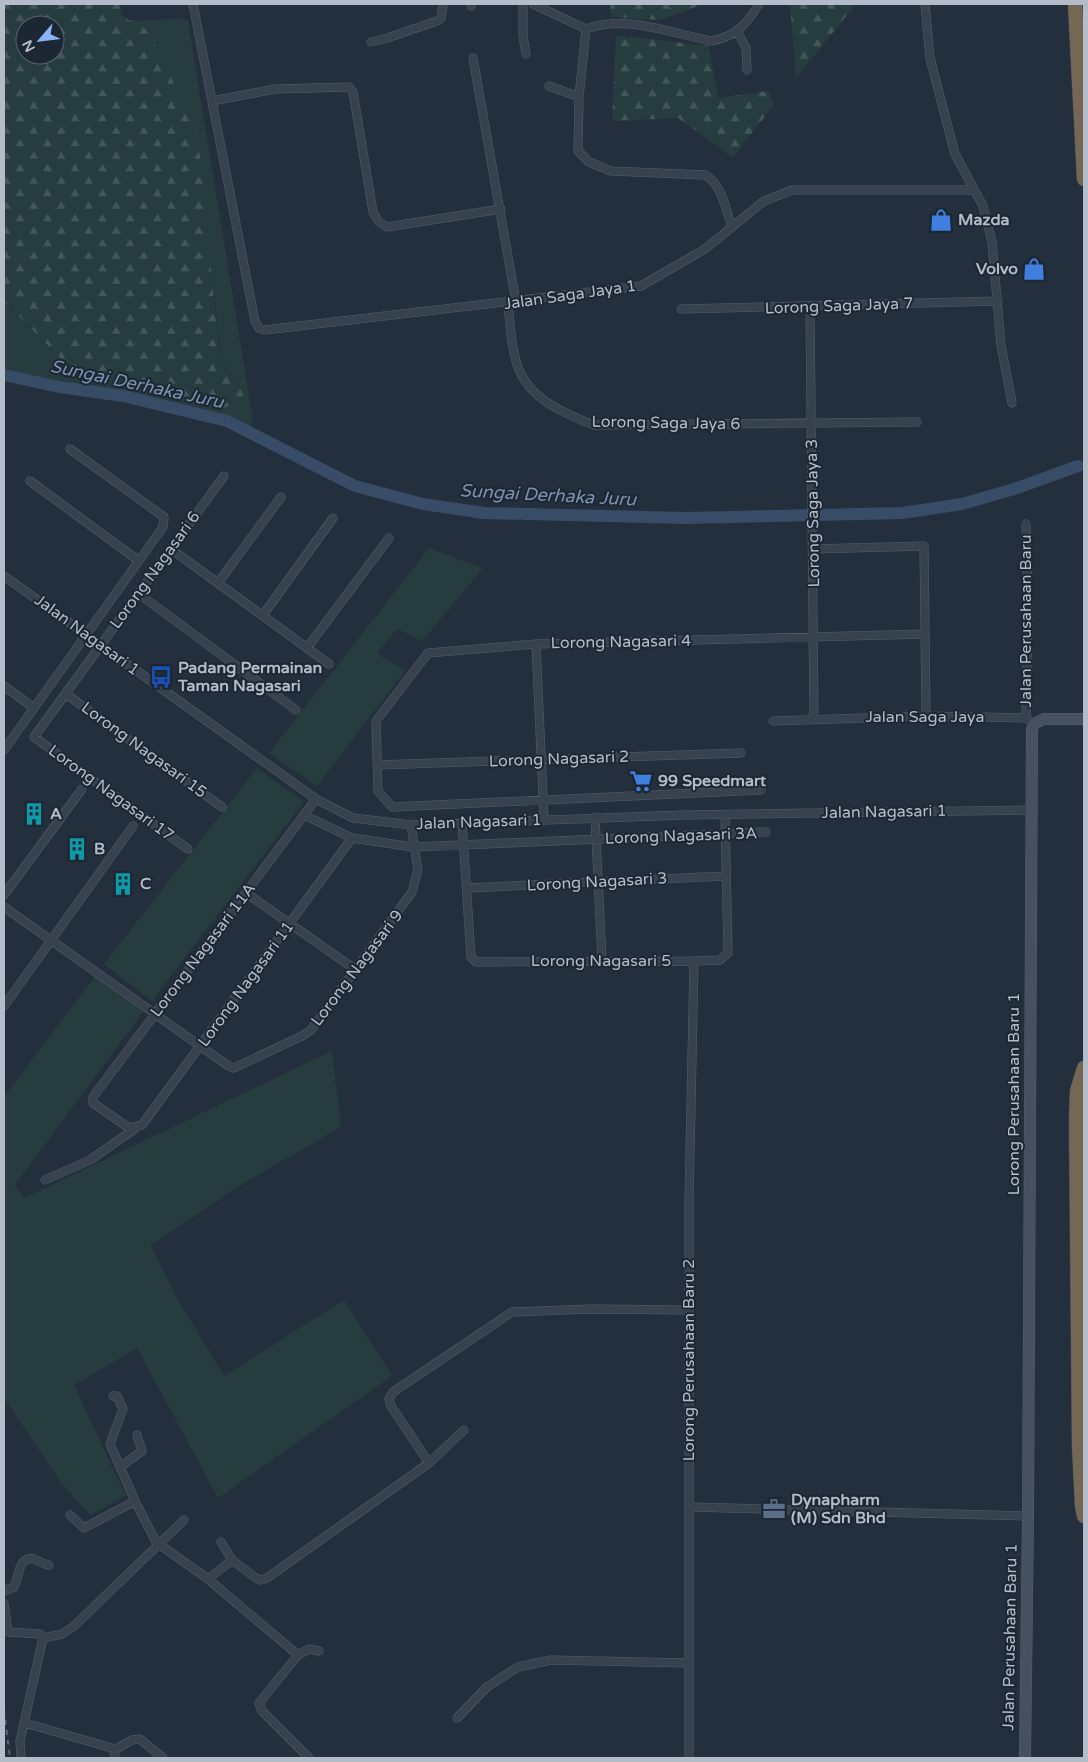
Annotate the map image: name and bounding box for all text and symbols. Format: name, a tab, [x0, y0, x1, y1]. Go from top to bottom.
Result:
north arrow	[15, 15, 65, 65]
text: N	[19, 37, 39, 55]
shop icon: Mazda	[928, 207, 954, 233]
place label: Mazda	[958, 210, 1010, 230]
shop icon: Volvo	[1021, 256, 1047, 282]
place label: Volvo	[976, 259, 1018, 279]
street label: Jalan Saga Jaya 1	[503, 276, 637, 314]
street label: Lorong Saga Jaya 7	[764, 293, 914, 319]
water label: Sungai Derhaka Juru	[48, 355, 227, 413]
street label: Lorong Saga Jaya 6	[592, 412, 740, 434]
street label: Lorong Saga Jaya 3	[802, 439, 824, 587]
water label: Sungai Derhaka Juru	[459, 479, 638, 511]
street label: Lorong Nagasari 6	[106, 507, 204, 633]
street label: Jalan Perusahaan Baru	[1016, 534, 1036, 708]
street label: Jalan Nagasari 1	[30, 590, 144, 680]
street label: Lorong Nagasari 4	[551, 631, 691, 653]
place label: Padang Permainan Taman Nagasari	[177, 658, 322, 696]
bus stop icon: Padang Permainan Taman Nagasari	[148, 664, 174, 690]
street label: Lorong Nagasari 15	[77, 698, 211, 802]
street label: Jalan Saga Jaya	[865, 707, 985, 727]
street label: Lorong Nagasari 17	[44, 741, 178, 845]
street label: Lorong Nagasari 2	[488, 747, 630, 771]
supermarket icon: 99 Speedmart	[628, 768, 654, 794]
place label: 99 Speedmart	[658, 771, 767, 791]
building icon: A	[21, 801, 47, 827]
street label: Jalan Nagasari 1	[821, 801, 947, 823]
place label: A	[50, 804, 62, 824]
street label: Jalan Nagasari 1	[416, 810, 542, 834]
street label: Lorong Nagasari 3A	[604, 823, 758, 849]
building icon: B	[64, 836, 90, 862]
place label: B	[94, 839, 105, 859]
street label: Lorong Nagasari 3	[526, 868, 668, 896]
building icon: C	[110, 871, 136, 897]
place label: C	[140, 874, 151, 894]
street label: Lorong Nagasari 11A	[146, 879, 260, 1021]
street label: Lorong Nagasari 9	[307, 906, 407, 1030]
street label: Lorong Nagasari 11	[194, 917, 298, 1051]
street label: Lorong Nagasari 5	[531, 951, 671, 971]
street label: Lorong Perusahaan Baru 1	[1004, 993, 1024, 1195]
street label: Lorong Perusahaan Baru 2	[679, 1259, 699, 1461]
place label: Dynapharm (M) Sdn Bhd	[791, 1490, 886, 1528]
office icon: Dynapharm (M) Sdn Bhd	[761, 1496, 787, 1522]
street label: Jalan Perusahaan Baru 1	[998, 1543, 1022, 1731]

